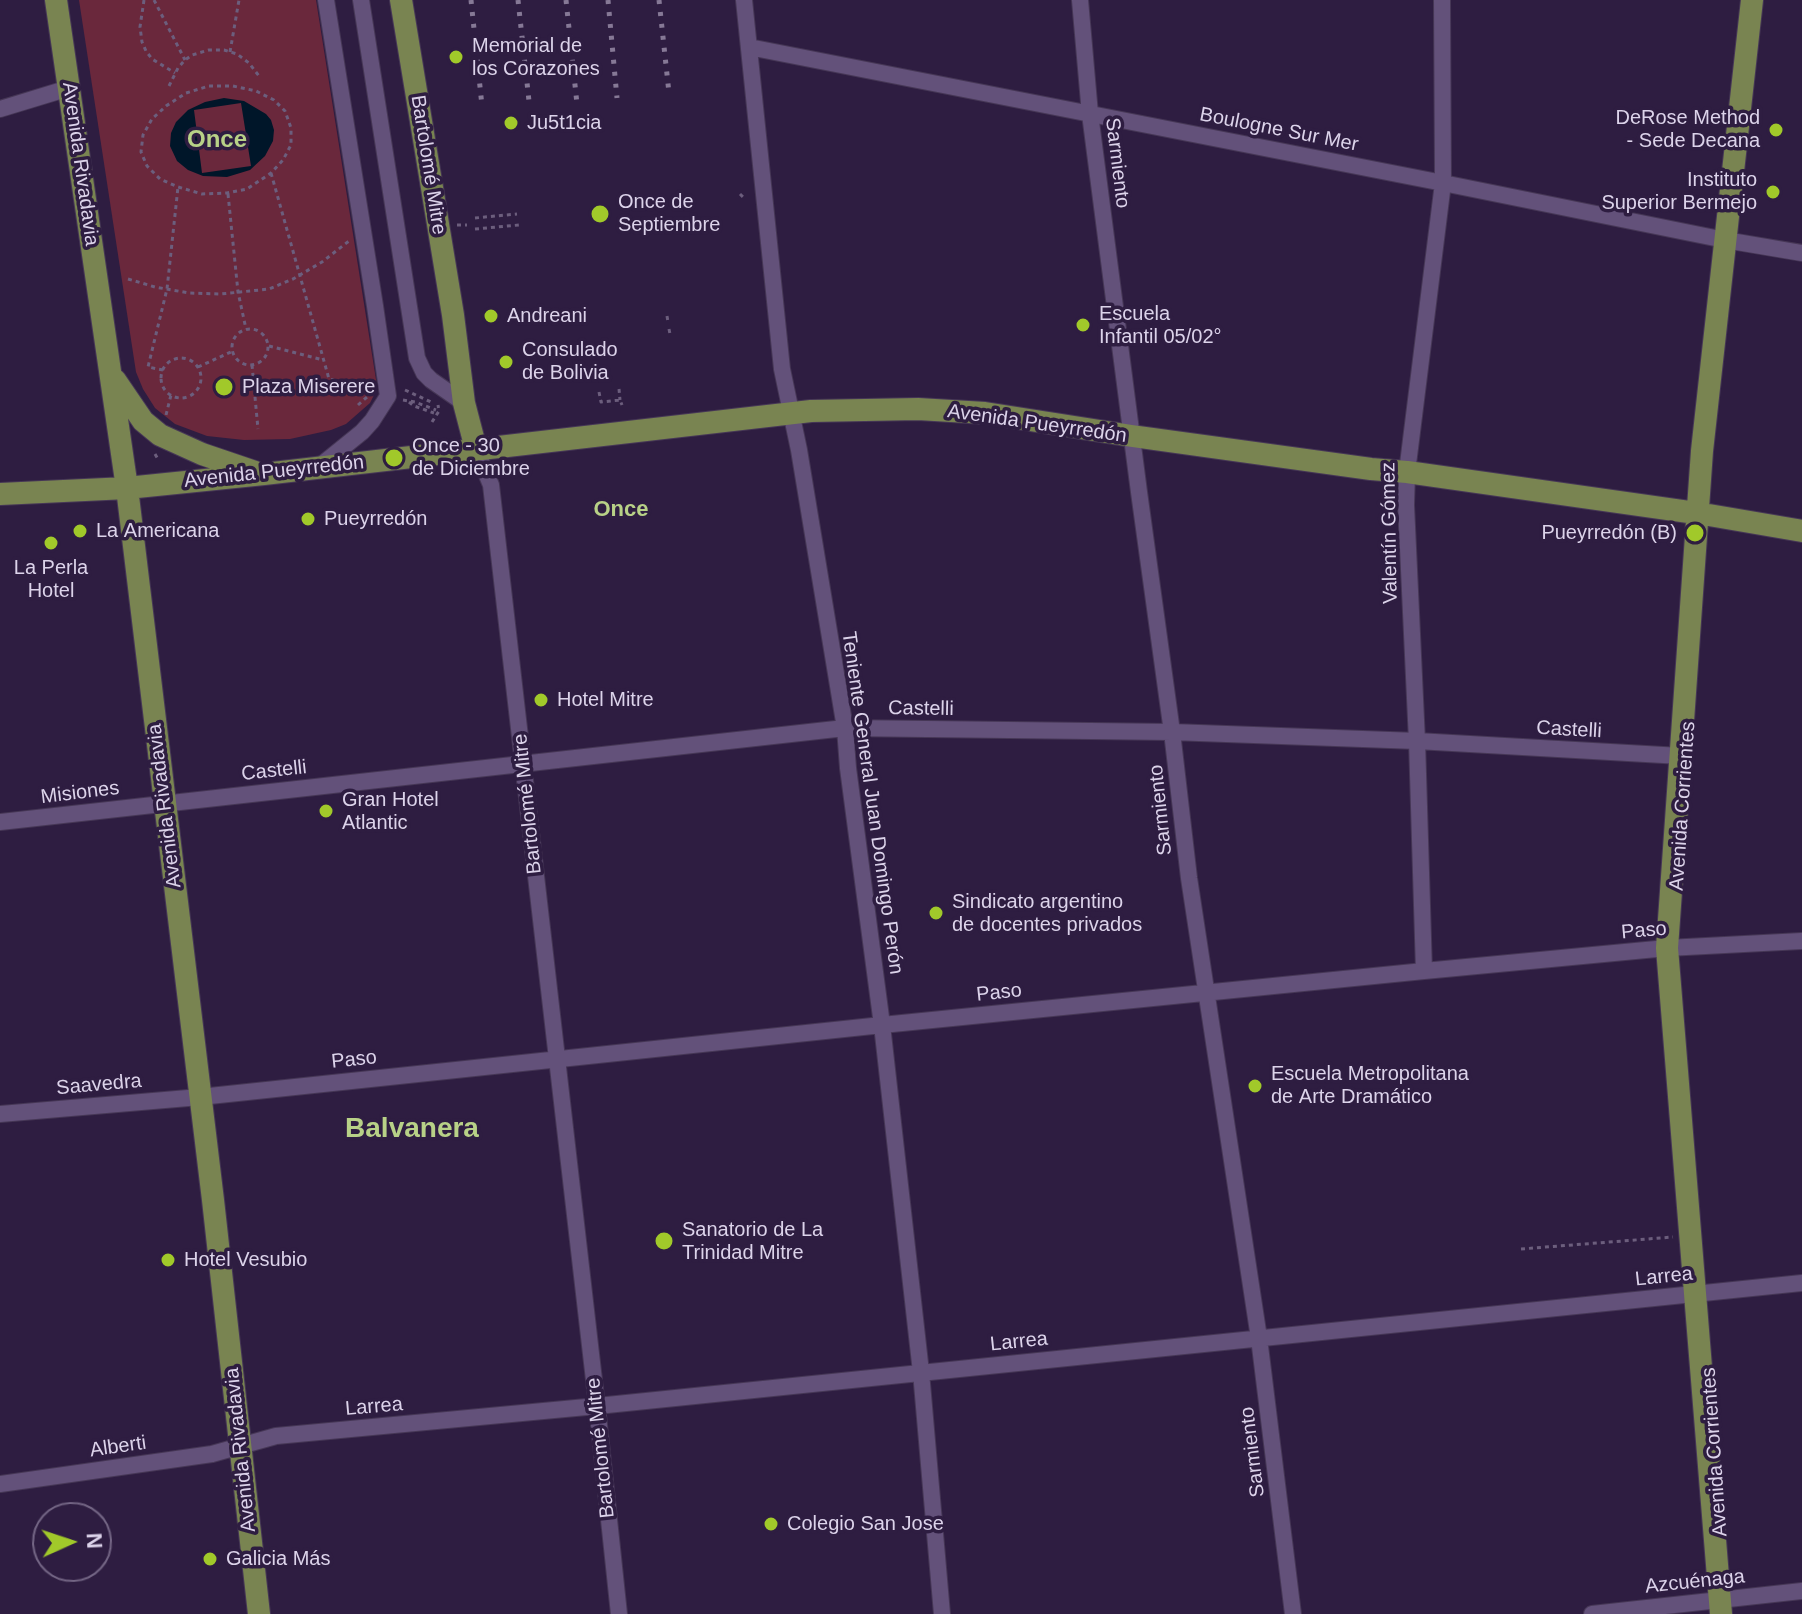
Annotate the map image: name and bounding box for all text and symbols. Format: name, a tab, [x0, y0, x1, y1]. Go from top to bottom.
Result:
place label: Memorial de los Corazones	[472, 34, 600, 81]
marker: Memorial de los Corazones	[447, 48, 465, 66]
street label: Avenida Rivadavia	[57, 80, 103, 248]
street label: Bartolomé Mitre	[405, 93, 451, 237]
street label: Boulogne Sur Mer	[1198, 103, 1360, 157]
place label: DeRose Method - Sede Decana	[1615, 106, 1760, 153]
place label: Ju5t1cia	[527, 111, 601, 135]
marker: Ju5t1cia	[502, 114, 520, 132]
street label: Sarmiento	[1100, 116, 1134, 210]
marker: DeRose Method - Sede Decana	[1767, 121, 1785, 139]
district label: Once	[187, 126, 247, 154]
place label: Instituto Superior Bermejo	[1601, 168, 1757, 215]
marker: Instituto Superior Bermejo	[1764, 183, 1782, 201]
place label: Once de Septiembre	[618, 190, 720, 237]
marker: Once de Septiembre	[589, 203, 611, 225]
place label: Escuela Infantil 05/02°	[1099, 302, 1222, 349]
place label: Andreani	[507, 304, 587, 328]
marker: Andreani	[482, 307, 500, 325]
marker: Escuela Infantil 05/02°	[1074, 316, 1092, 334]
place label: Consulado de Bolivia	[522, 338, 618, 385]
marker: Consulado de Bolivia	[497, 353, 515, 371]
place label: Plaza Miserere	[242, 375, 375, 399]
marker: Plaza Miserere	[213, 376, 235, 398]
street label: Avenida Pueyrredón	[946, 400, 1128, 448]
place label: Once - 30 de Diciembre	[412, 434, 530, 481]
marker: Once - 30 de Diciembre	[383, 447, 405, 469]
street label: Avenida Pueyrredón	[183, 451, 365, 493]
street label: Valentín Gómez	[1377, 462, 1403, 604]
district label: Once	[593, 497, 649, 523]
place label: Pueyrredón	[324, 507, 427, 531]
marker: Pueyrredón	[299, 510, 317, 528]
place label: La Americana	[96, 519, 219, 543]
place label: Pueyrredón (B)	[1541, 521, 1677, 545]
marker: La Americana	[71, 522, 89, 540]
marker: Pueyrredón (B)	[1684, 522, 1706, 544]
marker: La Perla Hotel	[42, 534, 60, 552]
place label: La Perla Hotel	[14, 556, 88, 603]
street label: Teniente General Juan Domingo Perón	[836, 630, 908, 976]
place label: Hotel Mitre	[557, 688, 654, 712]
marker: Hotel Mitre	[532, 691, 550, 709]
street label: Castelli	[888, 696, 954, 722]
street label: Castelli	[1536, 716, 1602, 744]
street label: Avenida Corrientes	[1665, 721, 1701, 891]
street label: Avenida Rivadavia	[143, 723, 187, 889]
street label: Bartolomé Mitre	[509, 733, 547, 875]
street label: Castelli	[240, 756, 308, 786]
street label: Sarmiento	[1144, 763, 1178, 857]
street label: Misiones	[39, 776, 121, 810]
place label: Gran Hotel Atlantic	[342, 788, 439, 835]
marker: Gran Hotel Atlantic	[317, 802, 335, 820]
place label: Sindicato argentino de docentes privados	[952, 890, 1142, 937]
marker: Sindicato argentino de docentes privados	[927, 904, 945, 922]
street label: Paso	[1620, 917, 1668, 945]
street label: Paso	[975, 979, 1023, 1007]
street label: Paso	[330, 1046, 378, 1074]
place label: Escuela Metropolitana de Arte Dramático	[1271, 1062, 1469, 1109]
street label: Saavedra	[55, 1069, 143, 1101]
marker: Escuela Metropolitana de Arte Dramático	[1246, 1077, 1264, 1095]
district label: Balvanera	[345, 1112, 479, 1146]
place label: Sanatorio de La Trinidad Mitre	[682, 1218, 823, 1265]
marker: Sanatorio de La Trinidad Mitre	[653, 1230, 675, 1252]
place label: Hotel Vesubio	[184, 1248, 307, 1272]
marker: Hotel Vesubio	[159, 1251, 177, 1269]
street label: Larrea	[1634, 1262, 1694, 1292]
street label: Larrea	[989, 1327, 1049, 1357]
street label: Avenida Rivadavia	[220, 1367, 262, 1533]
street label: Avenida Corrientes	[1697, 1367, 1733, 1537]
street label: Bartolomé Mitre	[582, 1377, 620, 1519]
street label: Larrea	[344, 1393, 404, 1421]
street label: Sarmiento	[1236, 1405, 1270, 1499]
street label: Alberti	[88, 1431, 148, 1463]
north arrow	[32, 1502, 112, 1582]
place label: Colegio San Jose	[787, 1512, 944, 1536]
marker: Colegio San Jose	[762, 1515, 780, 1533]
text: N	[82, 1532, 107, 1549]
place label: Galicia Más	[226, 1547, 330, 1571]
marker: Galicia Más	[201, 1550, 219, 1568]
street label: Azcuénaga	[1644, 1565, 1746, 1599]

